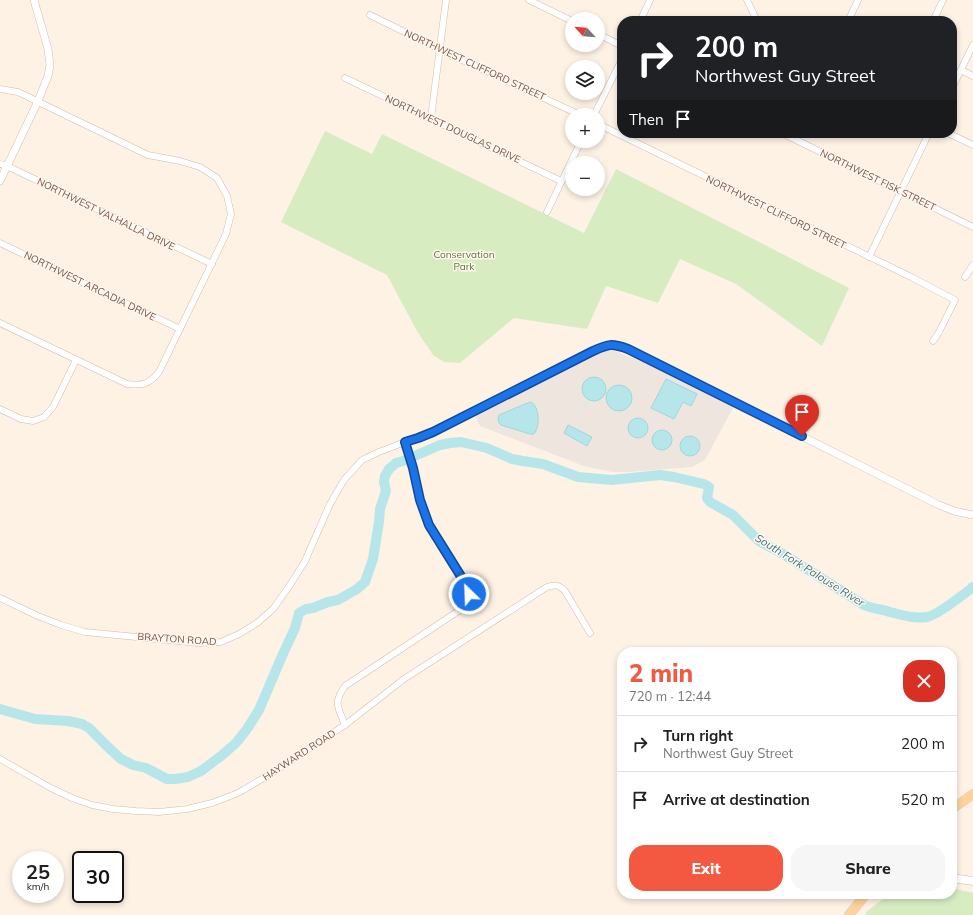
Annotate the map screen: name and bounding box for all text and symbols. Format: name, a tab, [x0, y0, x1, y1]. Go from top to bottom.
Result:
north arrow	[565, 12, 605, 52]
map controls	[565, 12, 605, 196]
street label: NORTHWEST CLIFFORD STREET	[402, 26, 548, 104]
text: 200 m	[695, 29, 778, 64]
icon: right	[629, 32, 681, 84]
button: layers	[565, 60, 605, 100]
text: Northwest Guy Street	[695, 64, 875, 87]
street label: NORTHWEST DOUGLAS DRIVE	[383, 92, 523, 166]
button: +	[565, 108, 605, 148]
icon: arrive	[672, 108, 694, 130]
text: Then	[629, 110, 664, 129]
street label: NORTHWEST FISK STREET	[818, 146, 938, 214]
button: −	[565, 156, 605, 196]
street label: NORTHWEST CLIFFORD STREET	[704, 172, 848, 252]
street label: NORTHWEST VALHALLA DRIVE	[35, 175, 177, 253]
street label: NORTHWEST ARCADIA DRIVE	[22, 248, 158, 324]
park label: Conservation Park	[433, 248, 495, 273]
pin	[785, 395, 819, 436]
icon: arrive	[791, 401, 813, 423]
water label: South Fork Palouse River	[753, 531, 868, 610]
position arrow	[448, 573, 490, 615]
street label: BRAYTON ROAD	[137, 630, 217, 648]
text: 2 min	[629, 658, 693, 688]
button: close	[903, 660, 945, 702]
text: 720 m · 12:44	[629, 688, 711, 704]
street label: HAYWARD ROAD	[260, 726, 338, 784]
text: Turn right	[663, 726, 733, 745]
icon: right	[629, 733, 651, 755]
text: 200 m	[901, 734, 945, 753]
text: Northwest Guy Street	[663, 745, 793, 761]
icon: arrive	[629, 789, 651, 811]
text: Arrive at destination	[663, 790, 810, 809]
text: 520 m	[901, 790, 945, 809]
button: Exit	[629, 845, 783, 891]
button: Share	[791, 845, 945, 891]
speed limit sign: 30	[72, 851, 124, 903]
text: 25	[26, 859, 50, 884]
text: km/h	[27, 880, 49, 893]

